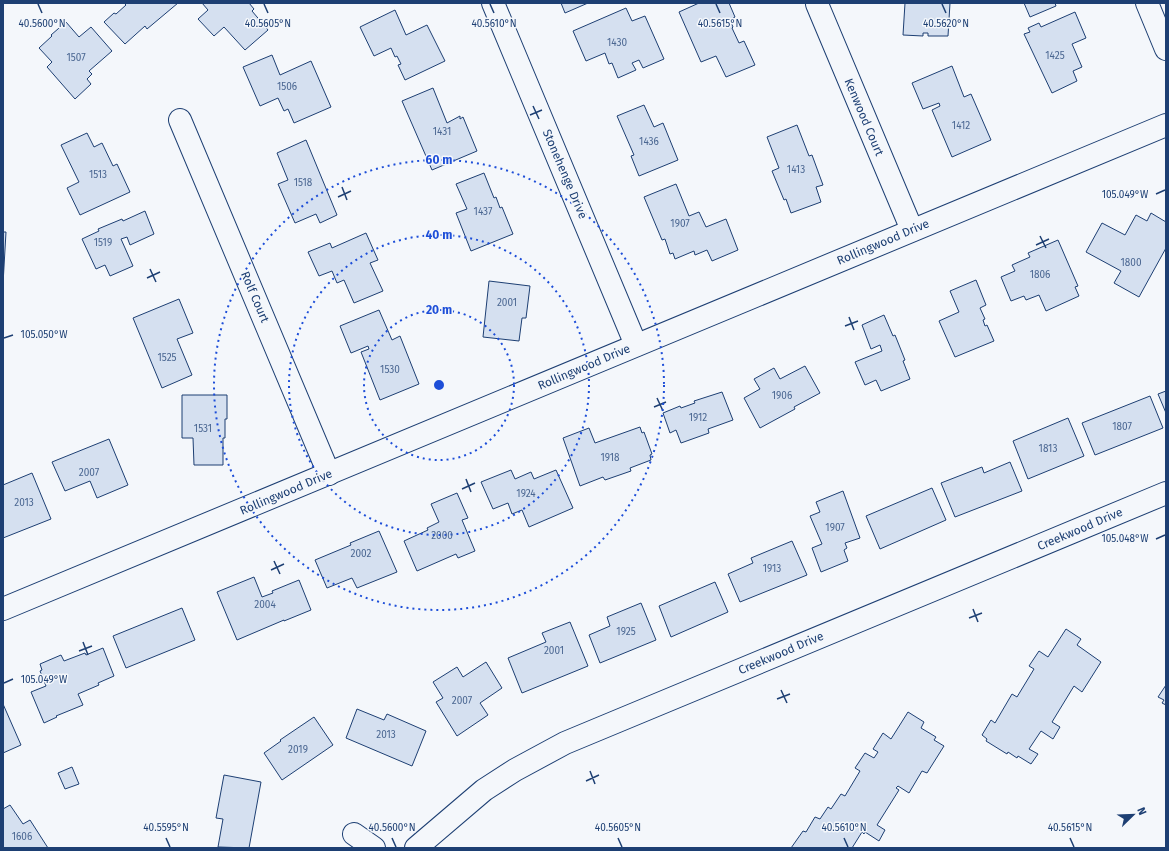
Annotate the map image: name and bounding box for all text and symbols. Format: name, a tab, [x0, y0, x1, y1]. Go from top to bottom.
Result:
text: 40.5600°N	[19, 18, 65, 30]
text: 40.5605°N	[245, 18, 291, 30]
text: 40.5610°N	[471, 18, 517, 30]
text: 40.5615°N	[698, 18, 742, 30]
text: 40.5620°N	[923, 18, 969, 30]
house number: 1430	[607, 37, 627, 49]
house number: 1425	[1045, 50, 1065, 62]
house number: 1507	[66, 52, 86, 64]
street label: Kenwood Court	[841, 76, 887, 158]
house number: 1506	[277, 81, 297, 93]
house number: 1412	[952, 120, 970, 132]
house number: 1431	[433, 126, 451, 138]
street label: Stonehenge Drive	[540, 127, 590, 221]
house number: 1436	[639, 136, 659, 148]
text: 60 m	[426, 153, 452, 167]
house number: 1413	[787, 164, 805, 176]
house number: 1513	[89, 169, 107, 181]
house number: 1518	[294, 177, 313, 189]
text: 105.049°W	[1102, 189, 1149, 201]
house number: 1437	[474, 206, 493, 218]
street label: Rollingwood Drive	[835, 216, 931, 268]
house number: 1907	[670, 218, 690, 230]
text: 40 m	[426, 228, 452, 242]
house number: 1519	[94, 237, 112, 249]
house number: 1800	[1121, 257, 1142, 269]
street label: Rolf Court	[238, 269, 272, 325]
house number: 1806	[1030, 269, 1050, 281]
house number: 2001	[497, 297, 517, 309]
text: 20 m	[426, 303, 452, 317]
text: 105.050°W	[21, 329, 68, 341]
street label: Rollingwood Drive	[536, 341, 632, 393]
house number: 1525	[157, 352, 177, 364]
house number: 1530	[380, 364, 400, 376]
centre of rings	[432, 378, 446, 392]
house number: 1906	[772, 390, 792, 402]
house number: 1912	[689, 412, 707, 424]
house number: 1807	[1112, 421, 1132, 433]
house number: 1531	[194, 423, 212, 435]
house number: 1813	[1039, 443, 1057, 455]
house number: 1918	[600, 452, 620, 464]
street label: Rollingwood Drive	[238, 466, 334, 518]
house number: 2007	[79, 467, 100, 479]
house number: 1924	[516, 488, 536, 500]
house number: 2013	[14, 497, 34, 509]
street label: Creekwood Drive	[1035, 505, 1125, 553]
house number: 1907	[825, 522, 845, 534]
house number: 2000	[431, 530, 453, 542]
text: 105.048°W	[1101, 533, 1149, 545]
house number: 2002	[351, 548, 372, 560]
house number: 1913	[763, 563, 781, 575]
house number: 2004	[254, 599, 276, 611]
house number: 1925	[616, 626, 636, 638]
street label: Creekwood Drive	[736, 629, 826, 677]
house number: 2001	[544, 645, 564, 657]
text: 105.049°W	[21, 674, 68, 686]
house number: 2007	[452, 695, 473, 707]
house number: 2013	[376, 729, 396, 741]
house number: 2019	[288, 744, 308, 756]
north arrow	[1113, 795, 1153, 835]
text: N	[1134, 805, 1149, 817]
text: 40.5595°N	[143, 822, 189, 834]
text: 40.5600°N	[369, 822, 415, 834]
text: 40.5605°N	[595, 822, 641, 834]
text: 40.5610°N	[821, 822, 867, 834]
text: 40.5615°N	[1048, 822, 1092, 834]
house number: 1606	[12, 831, 32, 843]

